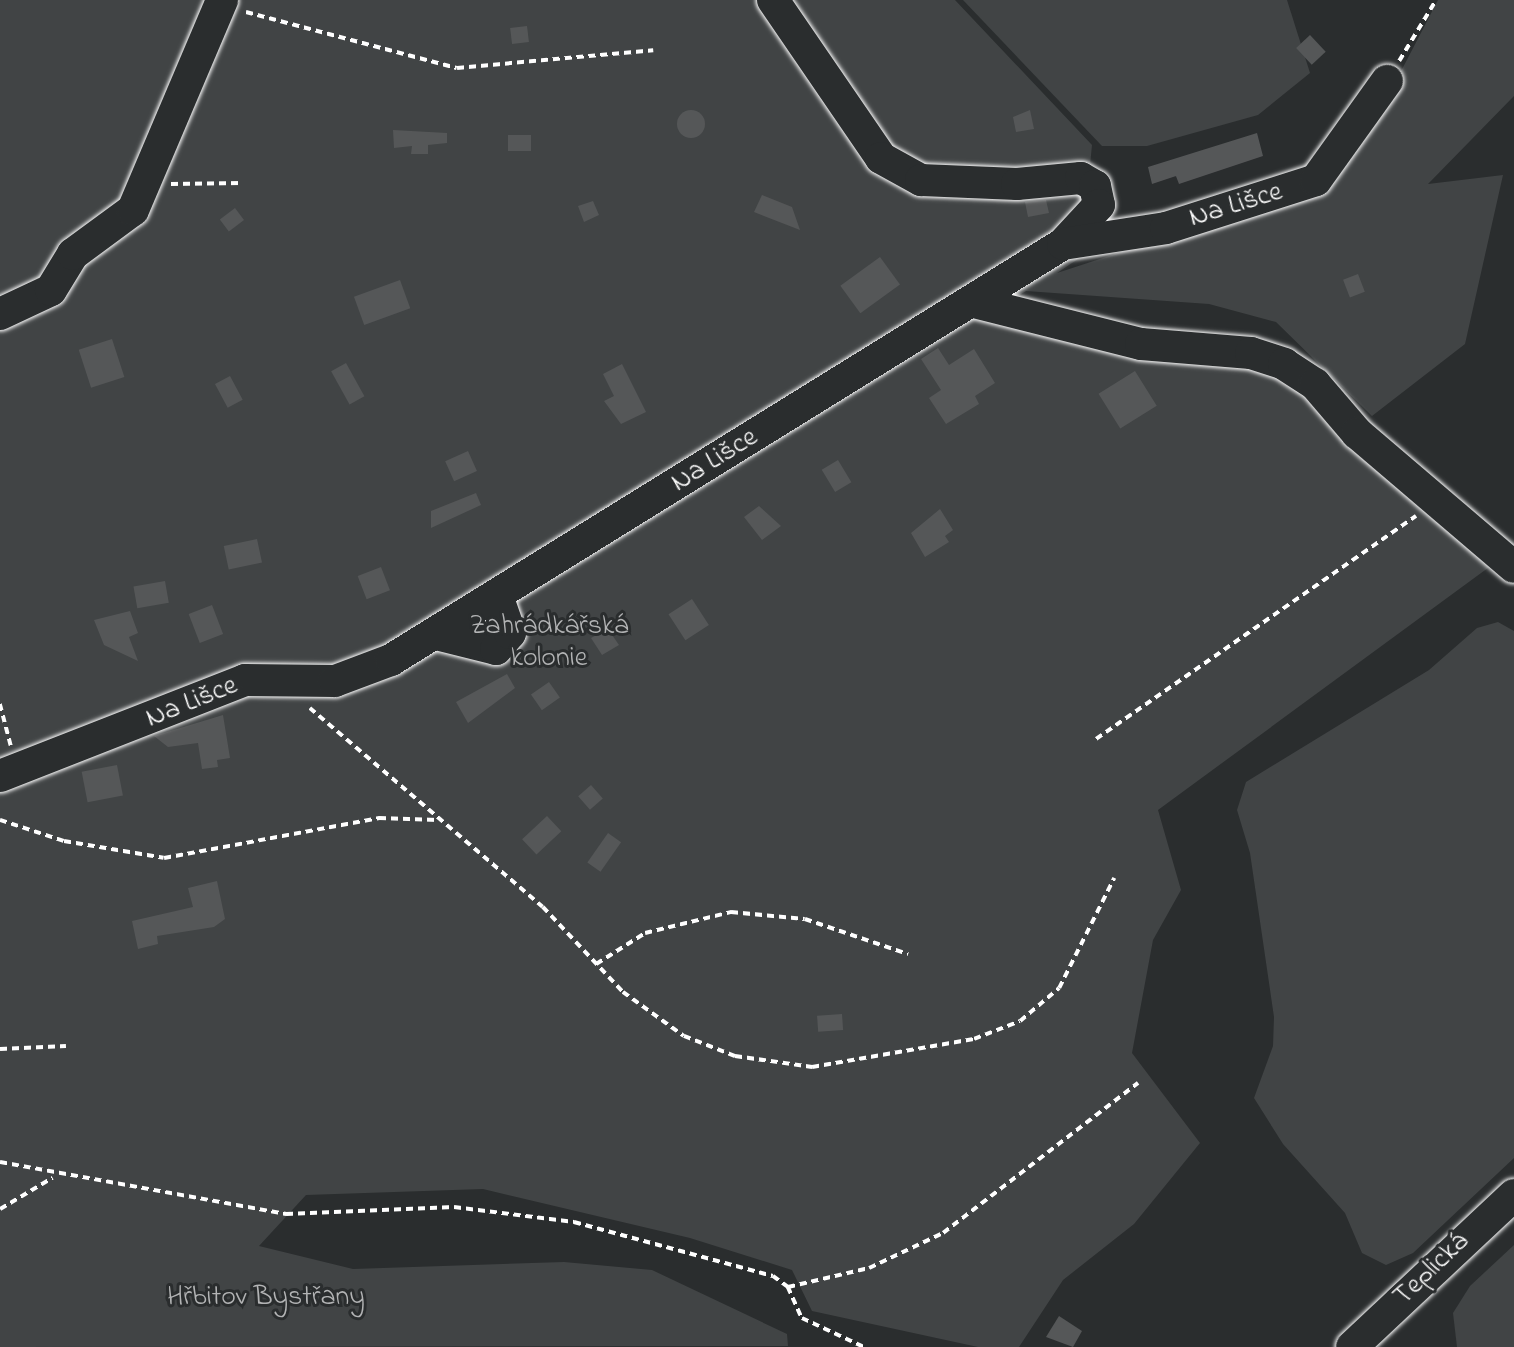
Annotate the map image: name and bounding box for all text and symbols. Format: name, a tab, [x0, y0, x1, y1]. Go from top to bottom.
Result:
street label: Na Lišce	[1185, 176, 1287, 236]
street label: Na Lišce	[666, 421, 764, 501]
park label: Zahrádkářská kolonie	[470, 610, 628, 676]
street label: Na Lišce	[141, 670, 243, 736]
street label: Teplická	[1387, 1226, 1477, 1314]
park label: Hřbitov Bystřany	[167, 1281, 365, 1315]

